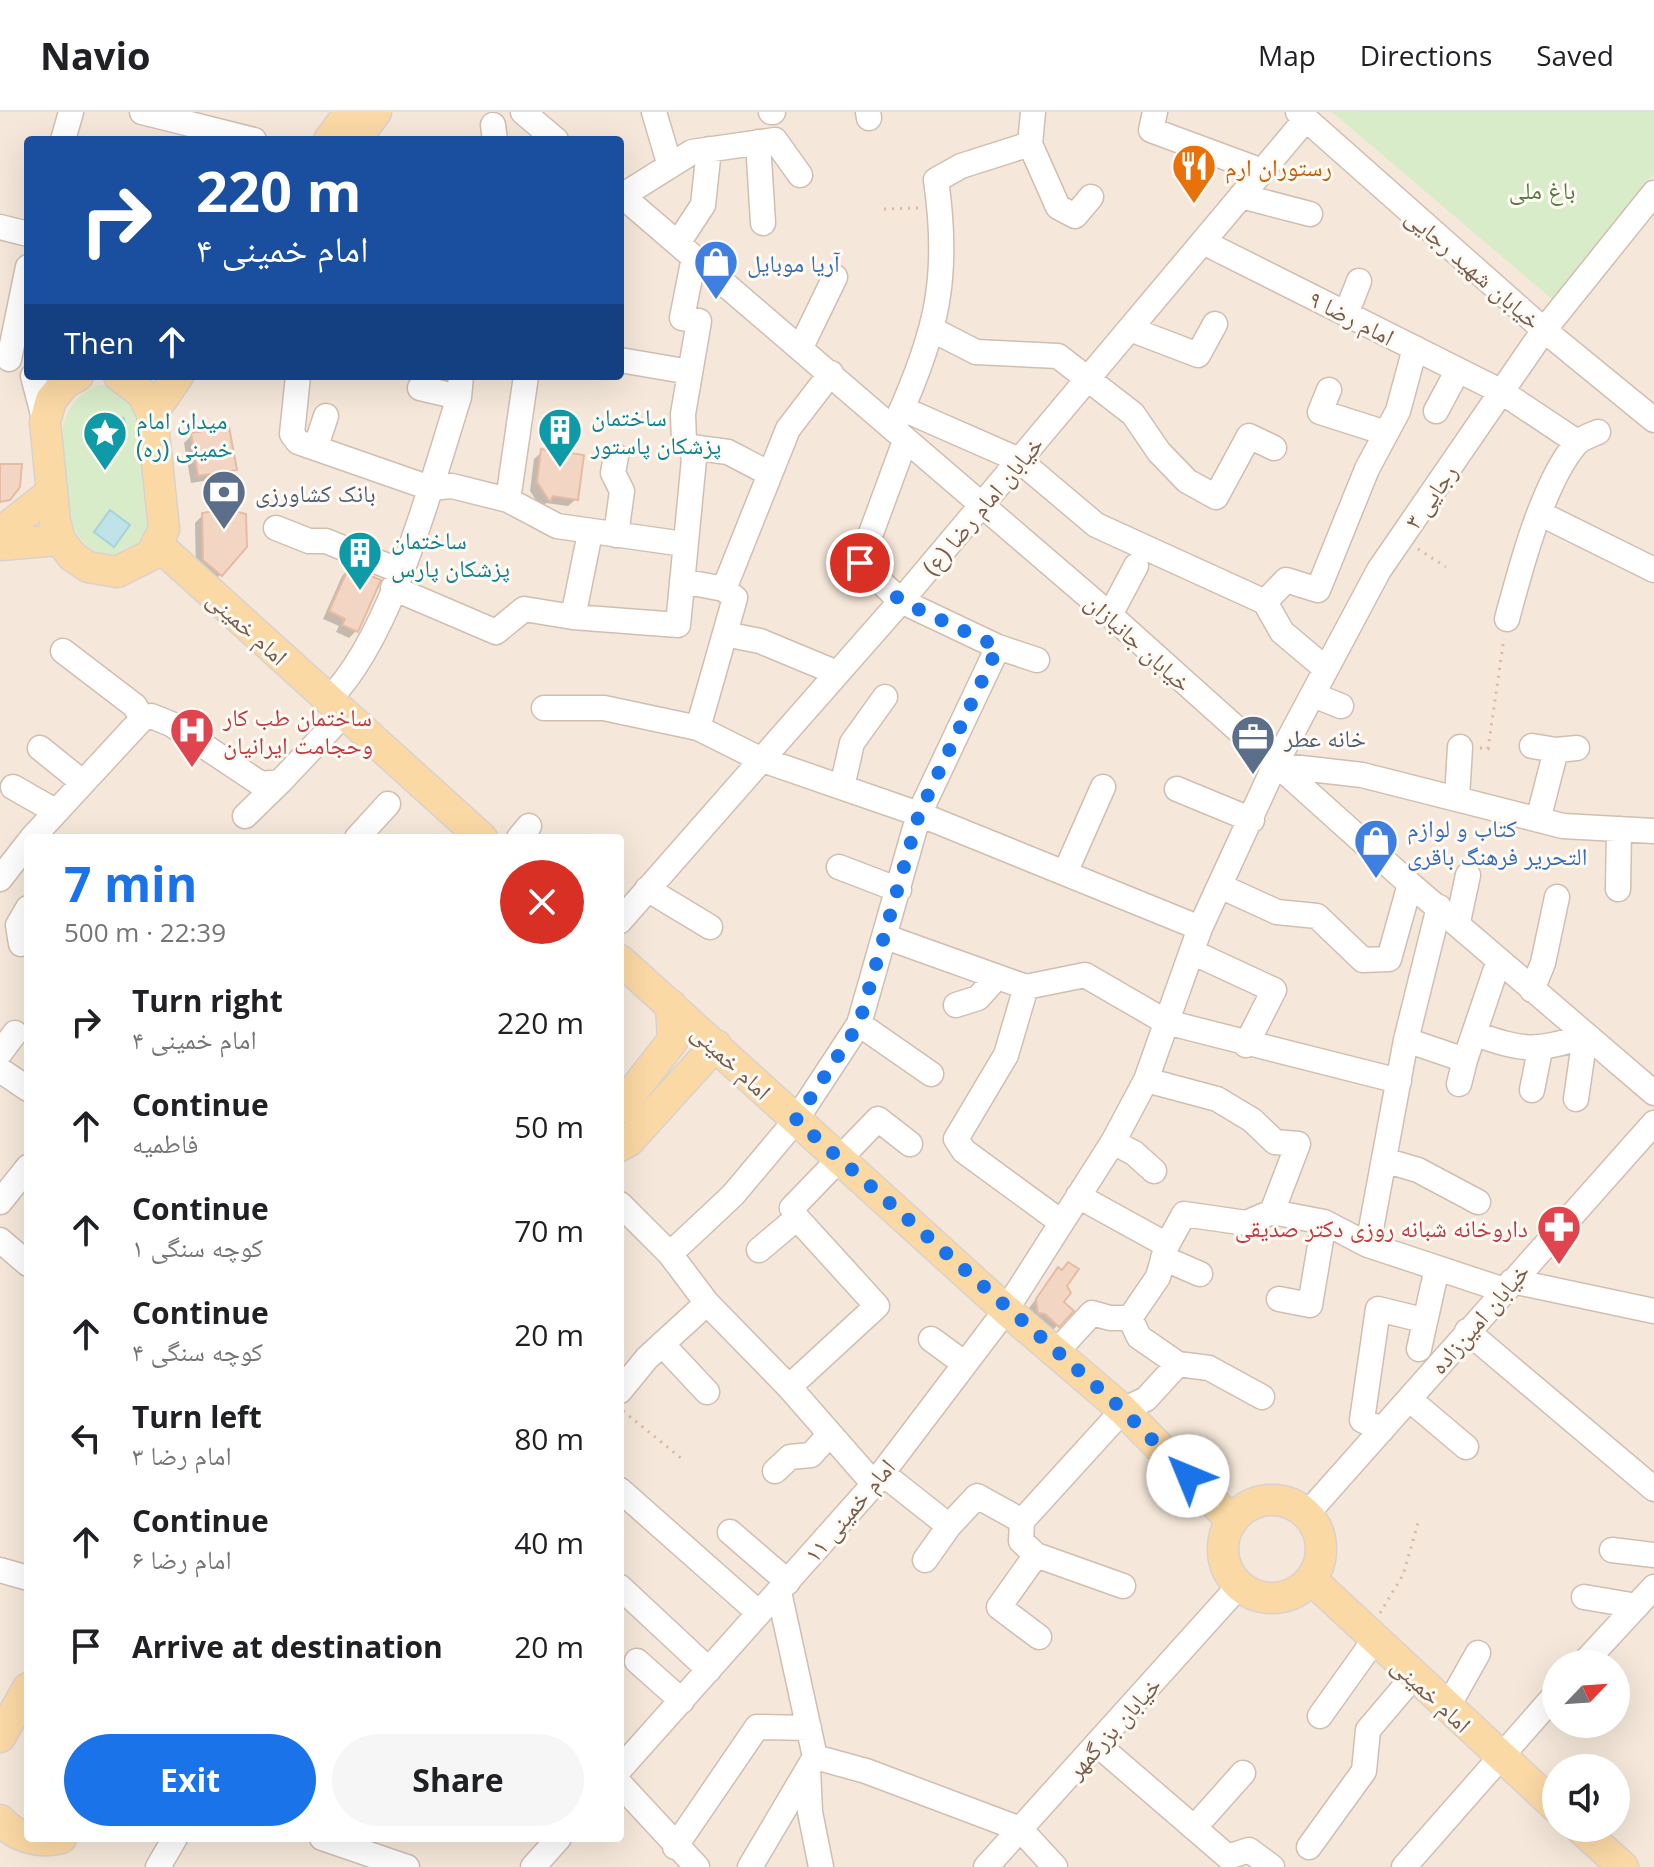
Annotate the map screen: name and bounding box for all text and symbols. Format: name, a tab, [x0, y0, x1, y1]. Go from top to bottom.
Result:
text: Navio	[40, 29, 151, 81]
text: Map	[1258, 36, 1316, 74]
text: Directions	[1360, 36, 1492, 74]
text: Saved	[1536, 36, 1614, 74]
restaurant icon: رستوران ارم	[1170, 142, 1218, 205]
place label: رستوران ارم	[1225, 150, 1332, 184]
text: 220 m	[196, 152, 362, 228]
icon: right	[64, 168, 168, 272]
park label: باغ ملی	[1509, 173, 1575, 206]
street label: خیابان شهید رجایی	[1399, 200, 1549, 336]
text: امام خمینی ۴	[196, 224, 369, 273]
shop icon: آریا موبایل	[692, 238, 740, 301]
place label: آریا موبایل	[747, 246, 841, 279]
street label: امام رضا ۹	[1303, 281, 1400, 353]
icon: ahead	[150, 320, 194, 364]
text: Then	[64, 322, 134, 363]
place label: ساختمان پزشکان پاستور	[590, 400, 721, 461]
place label: میدان امام خمینی (ره)	[136, 403, 233, 464]
building icon: ساختمان پزشکان پاستور	[536, 406, 584, 469]
place icon: میدان امام خمینی (ره)	[81, 409, 129, 472]
street label: خیابان امام رضا (ع)	[914, 428, 1051, 582]
street label: رجایی ۳	[1396, 457, 1464, 535]
bank icon: بانک کشاورزی	[200, 468, 248, 531]
place label: بانک کشاورزی	[255, 476, 376, 509]
place label: ساختمان پزشکان پارس	[391, 523, 510, 584]
building icon: ساختمان پزشکان پارس	[336, 529, 384, 592]
pin	[826, 529, 894, 597]
icon: arrive	[838, 541, 882, 585]
street label: امام خمینی	[200, 582, 295, 673]
street label: خیابان جانبازان	[1079, 585, 1199, 699]
place label: ساختمان طب کار و‌حجامت ایرانیان	[222, 700, 373, 761]
hospital icon: ساختمان طب کار و‌حجامت ایرانیان	[168, 706, 216, 769]
office icon: خانه عطر	[1229, 713, 1277, 776]
place label: خانه عطر	[1283, 721, 1366, 754]
place label: کتاب و لوازم التحریر فرهنگ باقری	[1407, 811, 1587, 872]
shop icon: کتاب و لوازم التحریر فرهنگ باقری	[1352, 817, 1400, 880]
text: 7 min	[64, 851, 197, 916]
button: close	[500, 860, 584, 944]
text: 500 m · 22:39	[64, 914, 226, 950]
text: Turn right	[132, 980, 283, 1021]
icon: right	[64, 1000, 108, 1044]
text: 220 m	[497, 1002, 584, 1043]
street label: امام خمینی	[684, 1016, 779, 1107]
text: امام خمینی ۴	[132, 1021, 257, 1057]
text: Continue	[132, 1084, 269, 1125]
icon: ahead	[64, 1104, 108, 1148]
text: 50 m	[514, 1106, 584, 1147]
text: فاطمیه	[132, 1125, 199, 1161]
text: Continue	[132, 1188, 269, 1229]
pharmacy icon: داروخانه شبانه روزی دکتر صدیقی	[1535, 1203, 1583, 1266]
icon: ahead	[64, 1208, 108, 1252]
text: 70 m	[514, 1210, 584, 1251]
place label: داروخانه شبانه روزی دکتر صدیقی	[1235, 1211, 1528, 1244]
text: کوچه سنگی ۱	[132, 1229, 263, 1265]
street label: خیابان امین‌زاده	[1422, 1255, 1536, 1381]
text: Continue	[132, 1292, 269, 1333]
icon: ahead	[64, 1312, 108, 1356]
text: 20 m	[514, 1314, 584, 1355]
text: کوچه سنگی ۴	[132, 1333, 263, 1369]
text: Turn left	[132, 1396, 262, 1437]
icon: left	[64, 1416, 108, 1460]
text: 80 m	[514, 1418, 584, 1459]
position arrow	[1146, 1434, 1230, 1518]
text: امام رضا ۳	[132, 1437, 232, 1473]
street label: امام خمینی ۱۱	[796, 1451, 903, 1569]
text: Continue	[132, 1500, 269, 1541]
icon: ahead	[64, 1520, 108, 1564]
text: 40 m	[514, 1522, 584, 1563]
text: امام رضا ۶	[132, 1541, 232, 1577]
icon: arrive	[64, 1624, 108, 1668]
text: Arrive at destination	[132, 1626, 443, 1667]
text: 20 m	[514, 1626, 584, 1667]
street label: امام خمینی	[1384, 1649, 1479, 1740]
north arrow	[1542, 1650, 1630, 1738]
map controls	[1542, 1650, 1630, 1842]
street label: خیابان بزرگمهر	[1058, 1669, 1168, 1786]
button: Exit	[64, 1734, 316, 1826]
button: Share	[332, 1734, 584, 1826]
button: sound	[1542, 1754, 1630, 1842]

